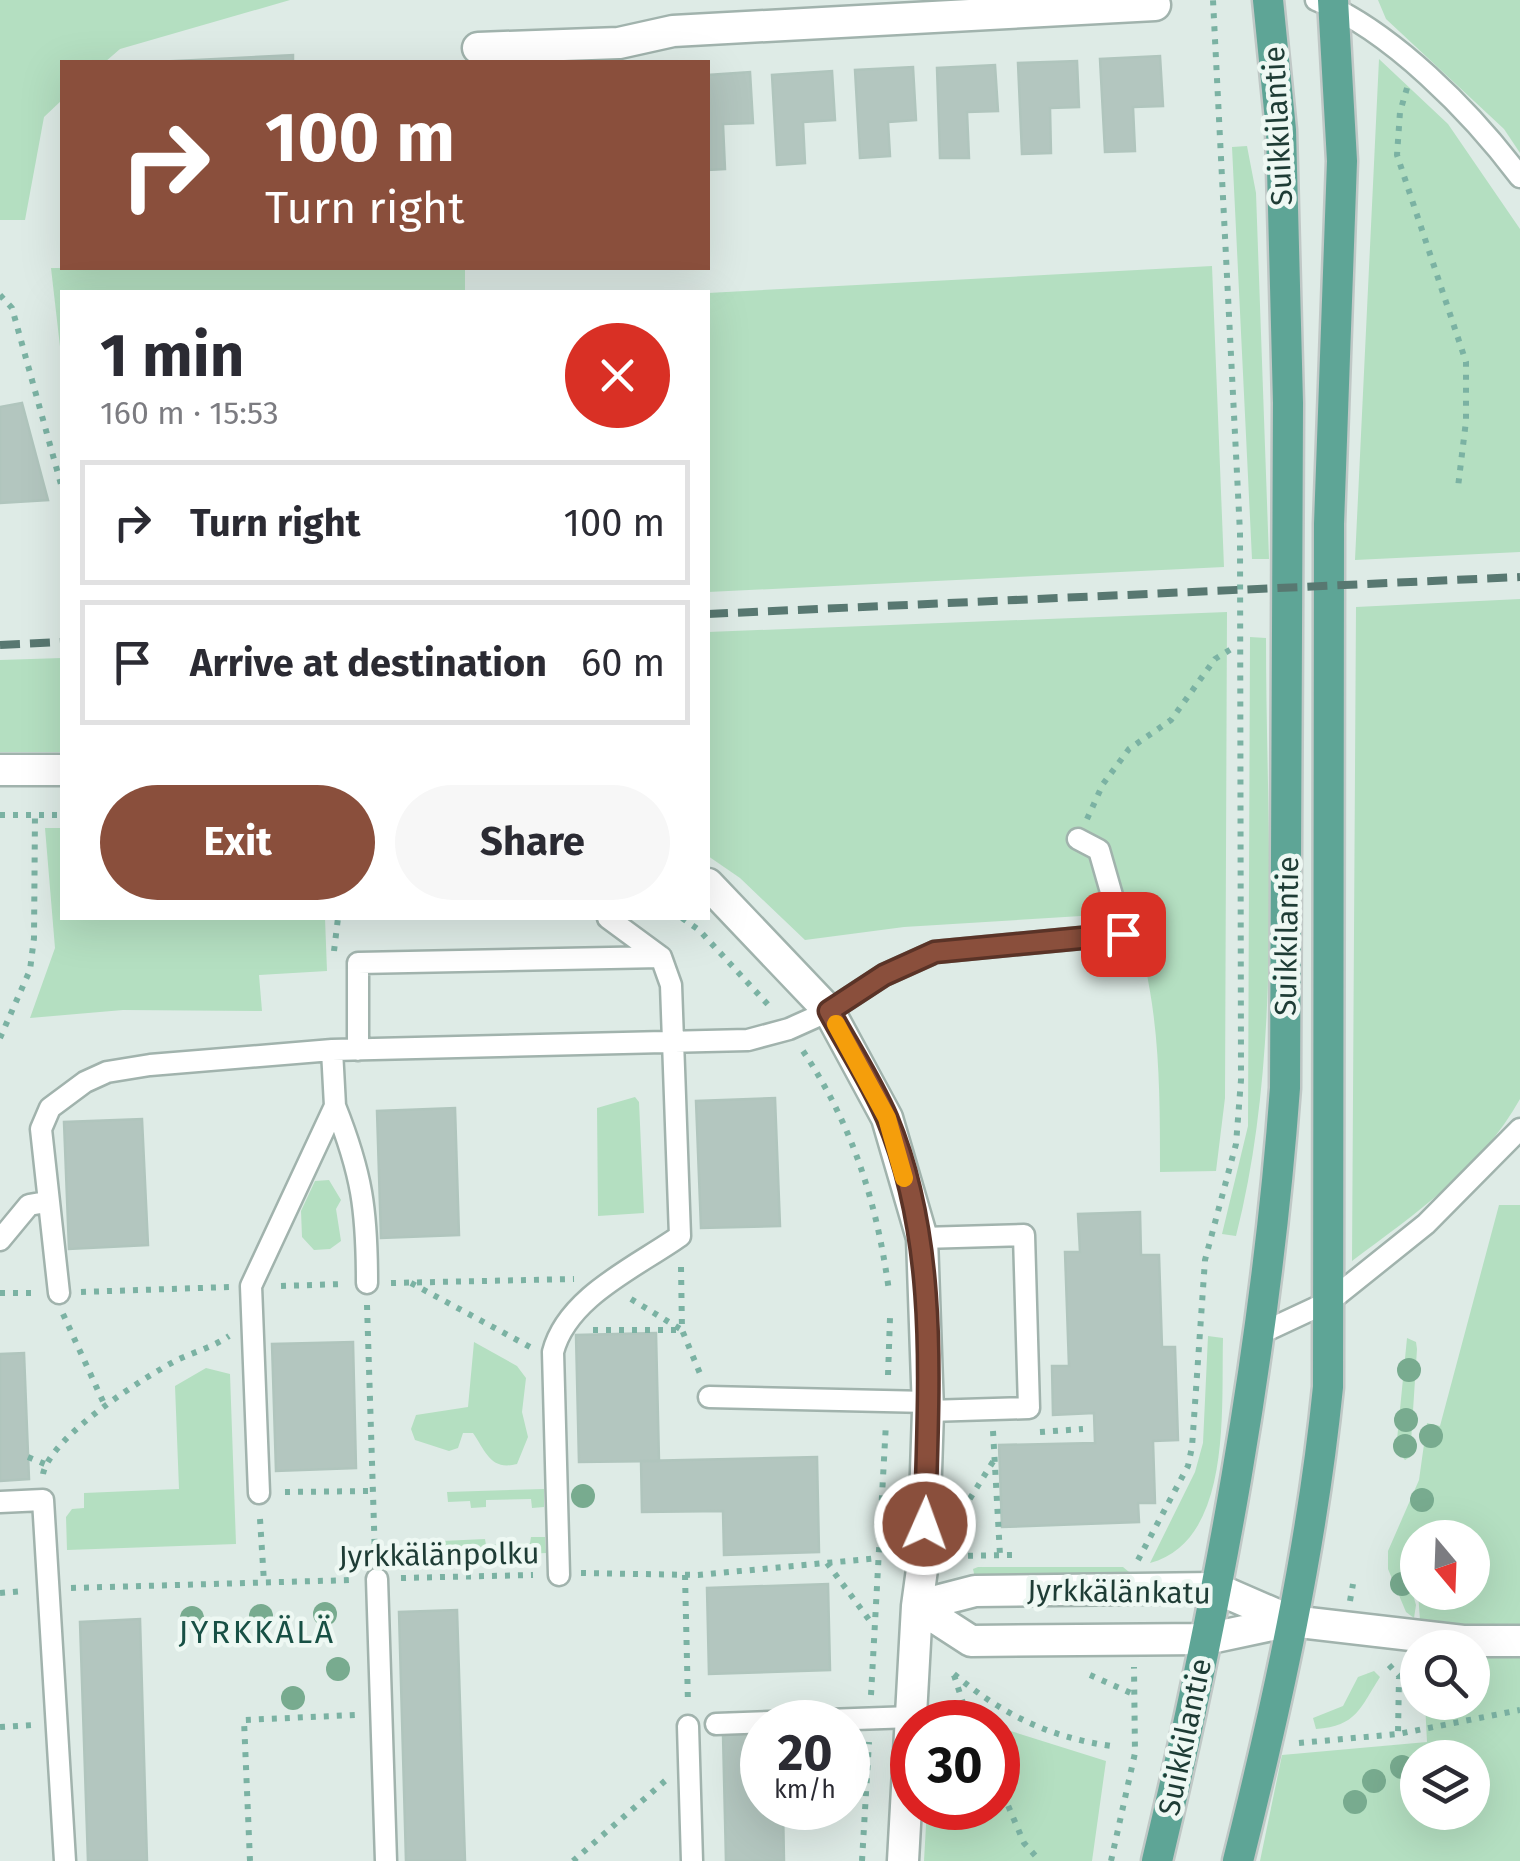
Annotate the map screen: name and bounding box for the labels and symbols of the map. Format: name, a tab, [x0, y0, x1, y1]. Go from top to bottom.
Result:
street label: Suikkilantie	[1256, 45, 1300, 207]
street label: Suikkilantie	[1268, 856, 1306, 1016]
pin	[1081, 892, 1166, 977]
position arrow	[873, 1472, 977, 1576]
north arrow	[1400, 1520, 1490, 1610]
street label: Jyrkkälänpolku	[338, 1535, 540, 1575]
street label: Jyrkkälänkatu	[1027, 1572, 1211, 1612]
district label: JYRKKÄLÄ	[178, 1613, 336, 1651]
street label: Suikkilantie	[1151, 1655, 1219, 1819]
speed limit sign: 30	[890, 1700, 1020, 1830]

